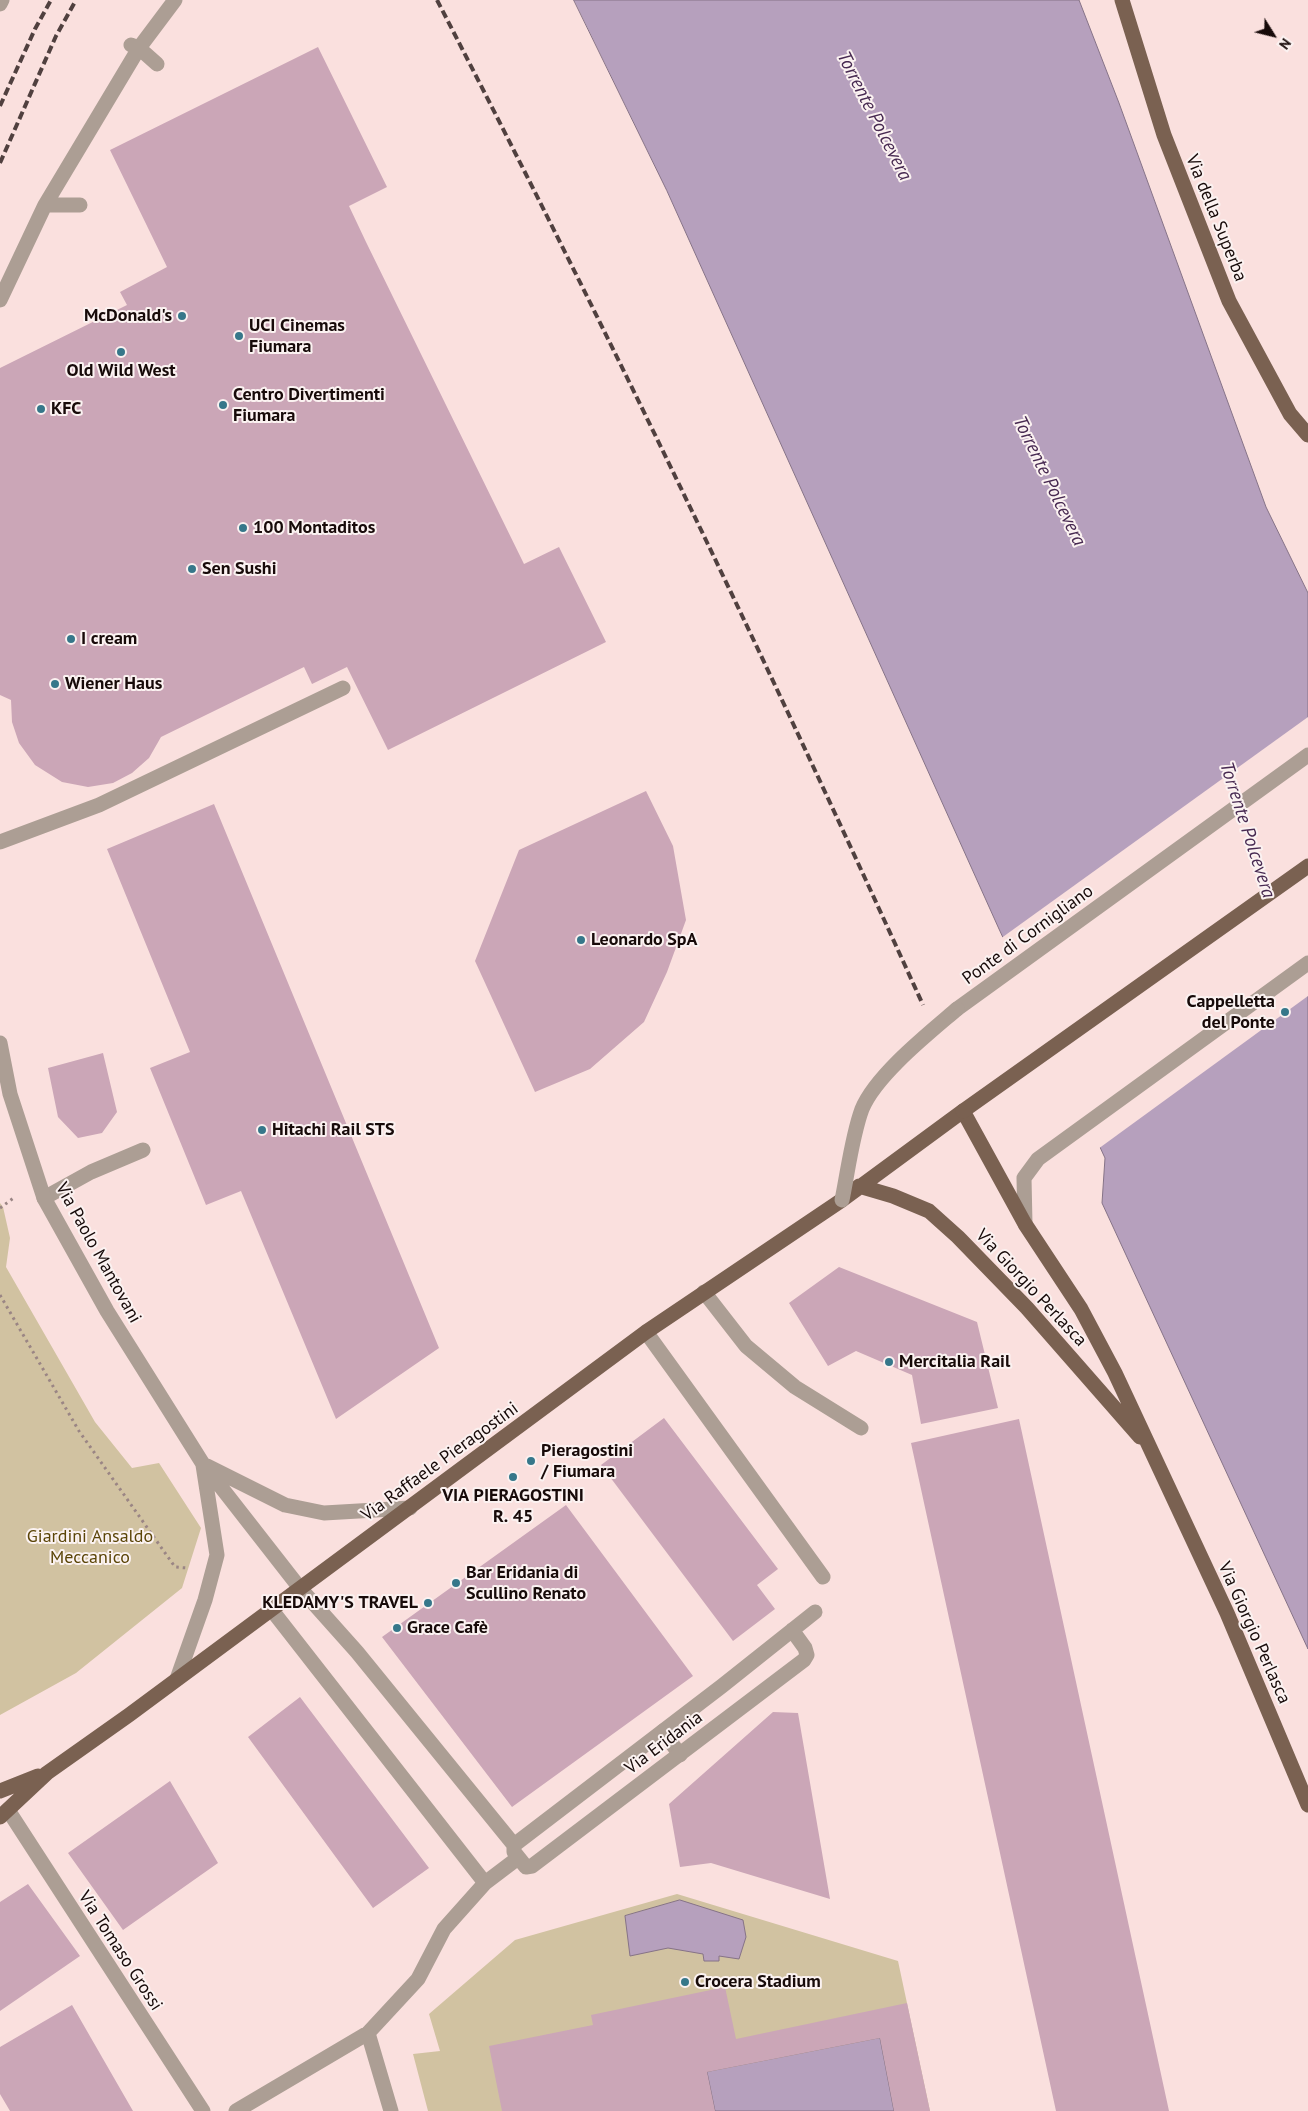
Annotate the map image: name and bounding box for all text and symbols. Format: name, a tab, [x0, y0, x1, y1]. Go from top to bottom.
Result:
north arrow	[1248, 10, 1298, 60]
text: N	[1275, 35, 1295, 53]
water label: Torrente Polcevera	[832, 48, 916, 184]
street label: Via della Superba	[1181, 151, 1251, 285]
place label: McDonald's	[84, 305, 172, 327]
marker: McDonald's	[176, 310, 188, 322]
place label: UCI Cinemas Fiumara	[249, 315, 345, 358]
marker: UCI Cinemas Fiumara	[233, 330, 245, 342]
marker: Old Wild West	[115, 346, 127, 358]
place label: Old Wild West	[66, 360, 176, 382]
place label: Centro Divertimenti Fiumara	[233, 384, 385, 426]
place label: KFC	[51, 398, 81, 420]
marker: Centro Divertimenti Fiumara	[217, 399, 229, 411]
marker: KFC	[35, 403, 47, 415]
water label: Torrente Polcevera	[1008, 412, 1090, 550]
place label: 100 Montaditos	[253, 517, 375, 539]
marker: 100 Montaditos	[237, 522, 249, 534]
place label: Sen Sushi	[202, 558, 277, 580]
marker: Sen Sushi	[186, 563, 198, 575]
place label: I cream	[81, 628, 137, 650]
marker: I cream	[65, 633, 77, 645]
place label: Wiener Haus	[65, 673, 162, 695]
marker: Wiener Haus	[49, 678, 61, 690]
water label: Torrente Polcevera	[1214, 759, 1280, 901]
street label: Ponte di Cornigliano	[958, 880, 1098, 990]
place label: Leonardo SpA	[591, 929, 697, 951]
marker: Leonardo SpA	[575, 934, 587, 946]
place label: Cappelletta del Ponte	[1187, 991, 1275, 1034]
marker: Cappelletta del Ponte	[1279, 1006, 1291, 1018]
place label: Hitachi Rail STS	[272, 1119, 395, 1141]
marker: Hitachi Rail STS	[256, 1124, 268, 1136]
street label: Via Paolo Mantovani	[50, 1179, 146, 1327]
street label: Via Giorgio Perlasca	[971, 1225, 1091, 1351]
place label: Mercitalia Rail	[899, 1351, 1010, 1373]
marker: Mercitalia Rail	[883, 1356, 895, 1368]
street label: Via Raffaele Pieragostini	[357, 1398, 523, 1526]
place label: Pieragostini / Fiumara	[541, 1440, 633, 1482]
marker: Pieragostini / Fiumara	[525, 1455, 537, 1467]
marker: VIA PIERAGOSTINI R. 45	[507, 1471, 519, 1483]
place label: VIA PIERAGOSTINI R. 45	[442, 1485, 584, 1528]
park label: Giardini Ansaldo Meccanico	[27, 1526, 153, 1568]
street label: Via Giorgio Perlasca	[1213, 1559, 1295, 1707]
place label: Bar Eridania di Scullino Renato	[466, 1562, 586, 1605]
marker: Bar Eridania di Scullino Renato	[450, 1577, 462, 1589]
place label: KLEDAMY'S TRAVEL	[262, 1592, 418, 1614]
marker: KLEDAMY'S TRAVEL	[422, 1597, 434, 1609]
place label: Grace Cafè	[407, 1617, 488, 1639]
marker: Grace Cafè	[391, 1622, 403, 1634]
street label: Via Eridania	[621, 1707, 707, 1779]
street label: Via Tomaso Grossi	[73, 1887, 167, 2015]
place label: Crocera Stadium	[695, 1971, 821, 1993]
marker: Crocera Stadium	[679, 1976, 691, 1988]

